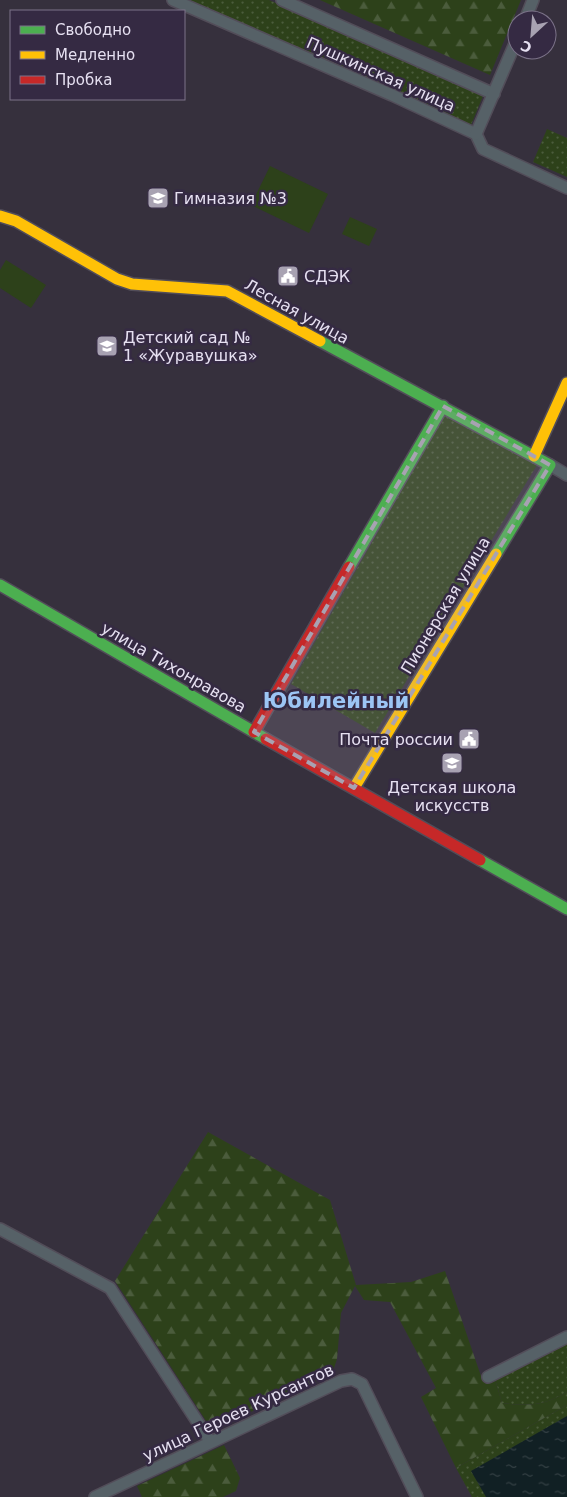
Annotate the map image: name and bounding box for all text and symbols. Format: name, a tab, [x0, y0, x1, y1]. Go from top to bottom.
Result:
legend	[10, 10, 185, 100]
north arrow	[507, 10, 557, 60]
text: Свободно	[55, 21, 131, 39]
street label: Пушкинская улица	[304, 33, 458, 116]
text: С	[518, 37, 534, 56]
text: Медленно	[55, 46, 135, 64]
text: Пробка	[55, 71, 112, 89]
school or university icon: Гимназия №3	[146, 186, 170, 210]
place label: Гимназия №3	[174, 189, 287, 208]
public building icon: СДЭК	[276, 264, 300, 288]
place label: СДЭК	[304, 267, 351, 286]
street label: Лесная улица	[241, 275, 352, 348]
place label: Детский сад № 1 «Журавушка»	[123, 328, 258, 365]
school or university icon: Детский сад № 1 «Журавушка»	[95, 334, 119, 358]
street label: Пионерская улица	[397, 533, 494, 677]
street label: улица Тихонравова	[98, 618, 250, 717]
district label: Юбилейный	[263, 689, 409, 713]
public building icon: Почта россии	[457, 727, 481, 751]
place label: Почта россии	[339, 730, 453, 749]
school or university icon: Детская школа искусств	[440, 751, 464, 775]
place label: Детская школа искусств	[388, 778, 516, 815]
street label: улица Героев Курсантов	[140, 1360, 337, 1465]

